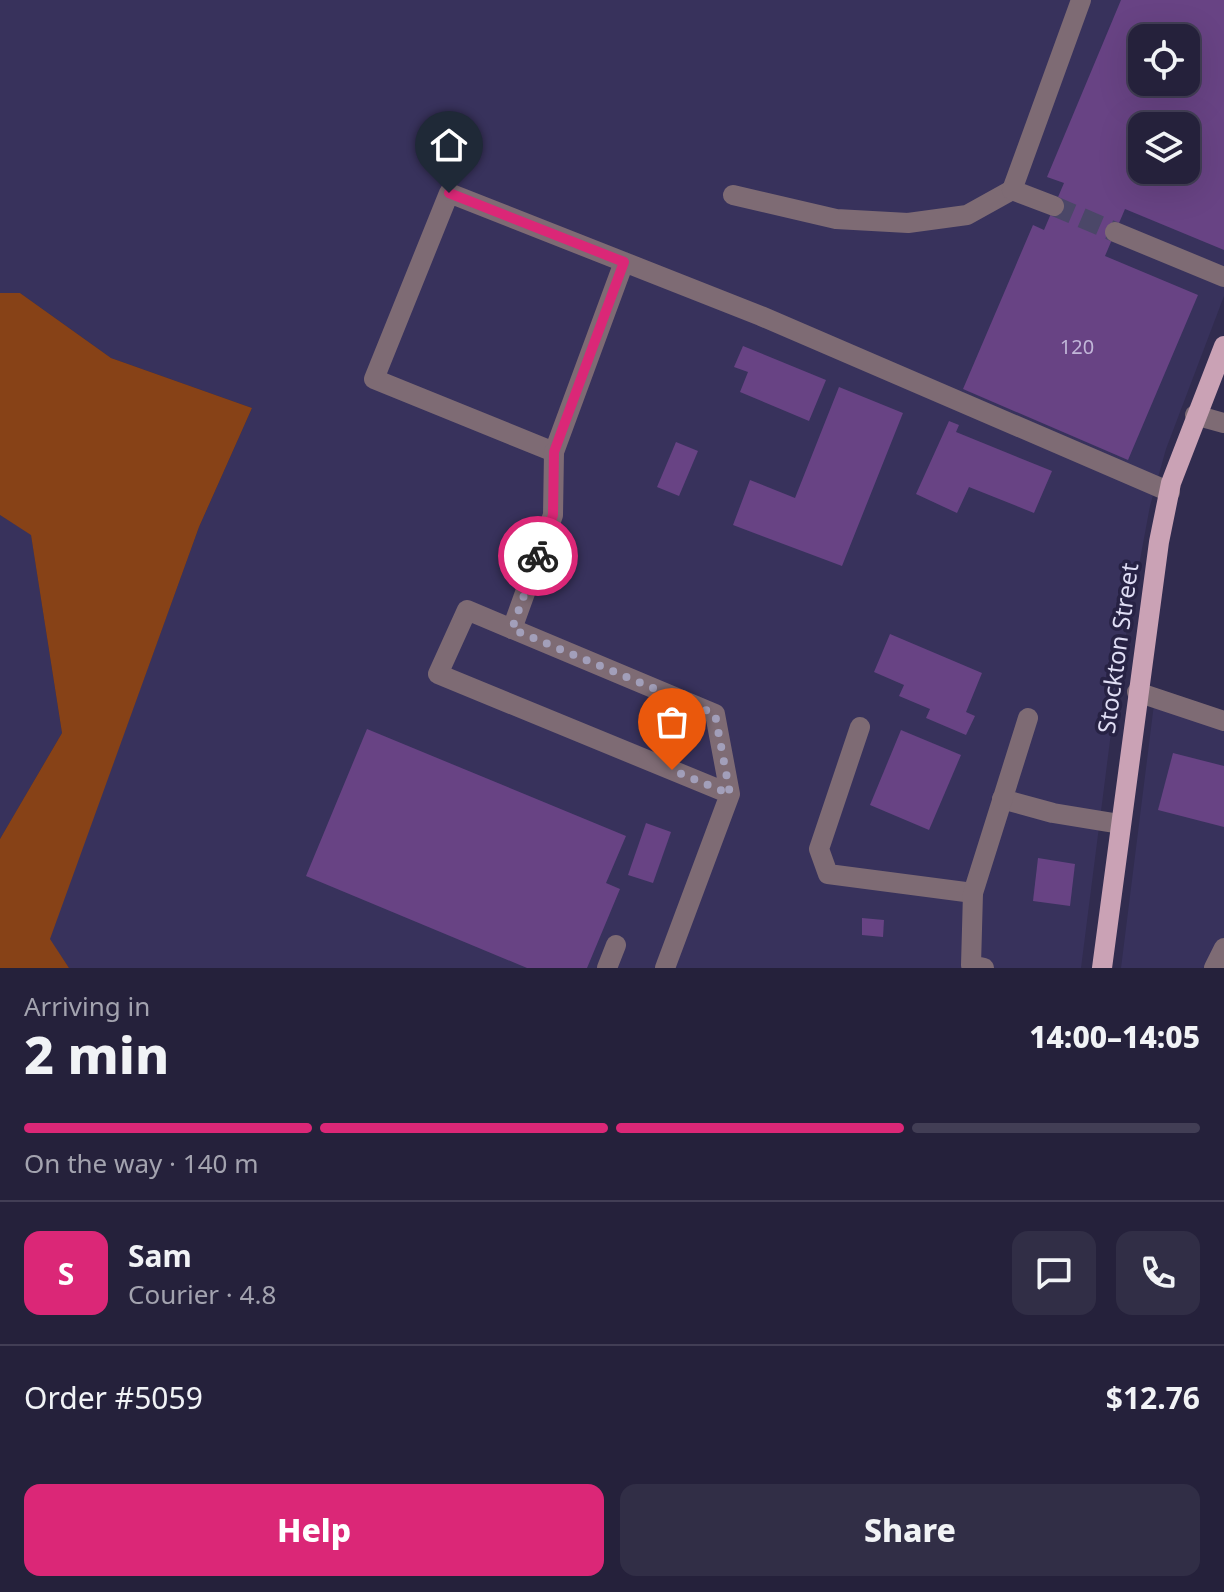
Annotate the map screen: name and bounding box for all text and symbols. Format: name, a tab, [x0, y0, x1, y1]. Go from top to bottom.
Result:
map controls	[1128, 24, 1200, 184]
button: locate	[1128, 24, 1200, 96]
pin	[415, 111, 483, 193]
button: layers	[1128, 112, 1200, 184]
icon: home	[427, 123, 471, 167]
house number: 120	[1060, 333, 1094, 360]
courier	[498, 516, 578, 596]
icon: bike	[516, 534, 560, 578]
street label: Stockton Street	[1089, 560, 1145, 735]
pin	[638, 688, 706, 770]
icon: bag	[650, 700, 694, 744]
text: Arriving in	[24, 988, 150, 1024]
text: 14:00–14:05	[1029, 1016, 1200, 1057]
text: 2 min	[24, 1018, 169, 1089]
text: On the way · 140 m	[24, 1145, 258, 1181]
button: chat	[1012, 1231, 1096, 1315]
button: phone	[1116, 1231, 1200, 1315]
text: Sam	[128, 1235, 192, 1276]
text: S	[58, 1253, 74, 1294]
text: Courier · 4.8	[128, 1276, 276, 1312]
text: Order #5059	[24, 1377, 203, 1418]
text: $12.76	[1106, 1377, 1200, 1418]
button: Help	[24, 1484, 604, 1576]
button: Share	[620, 1484, 1200, 1576]

